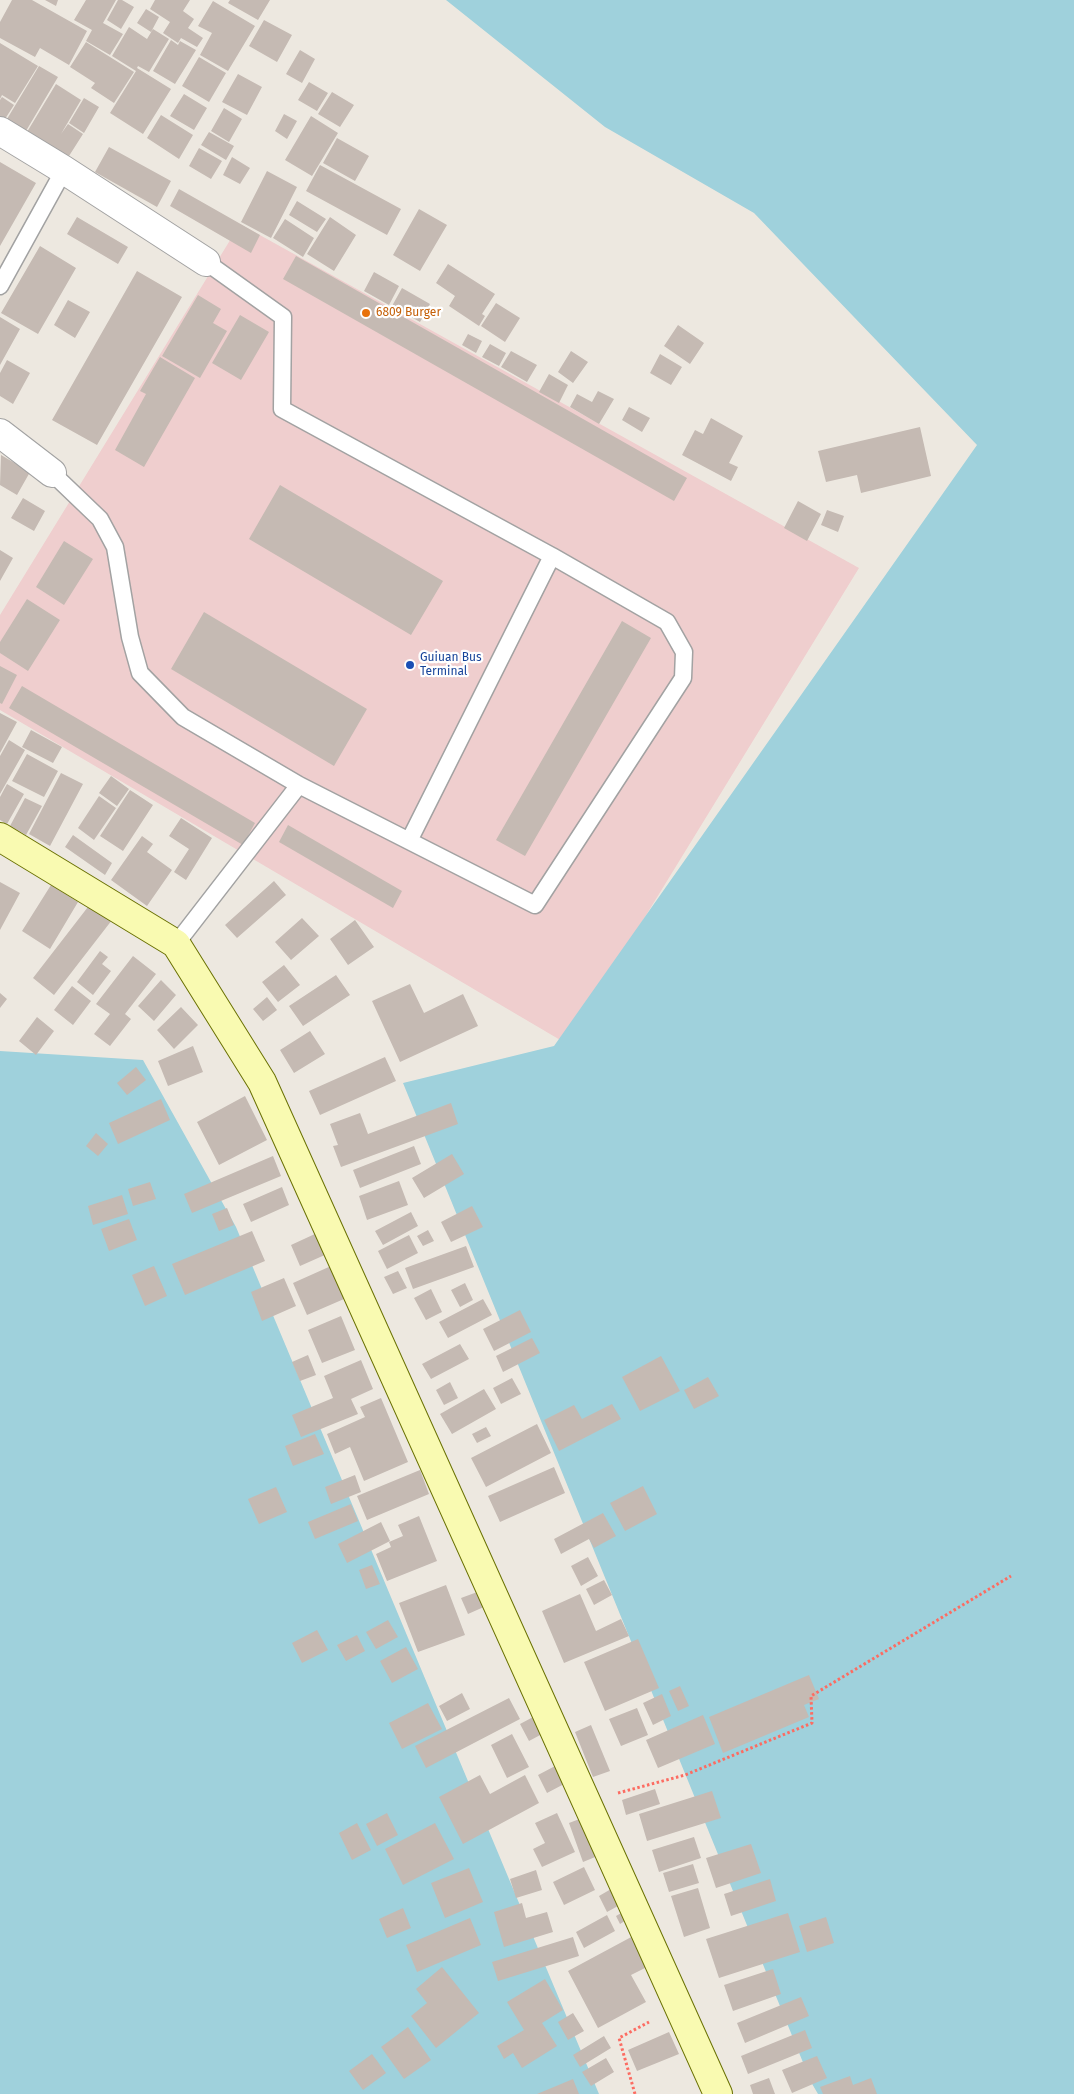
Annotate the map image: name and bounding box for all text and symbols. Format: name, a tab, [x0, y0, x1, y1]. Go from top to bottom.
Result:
place label: 6809 Burger	[376, 306, 441, 320]
marker: 6809 Burger	[360, 307, 372, 319]
place label: Guiuan Bus Terminal	[420, 651, 482, 679]
marker: Guiuan Bus Terminal	[404, 659, 416, 671]

